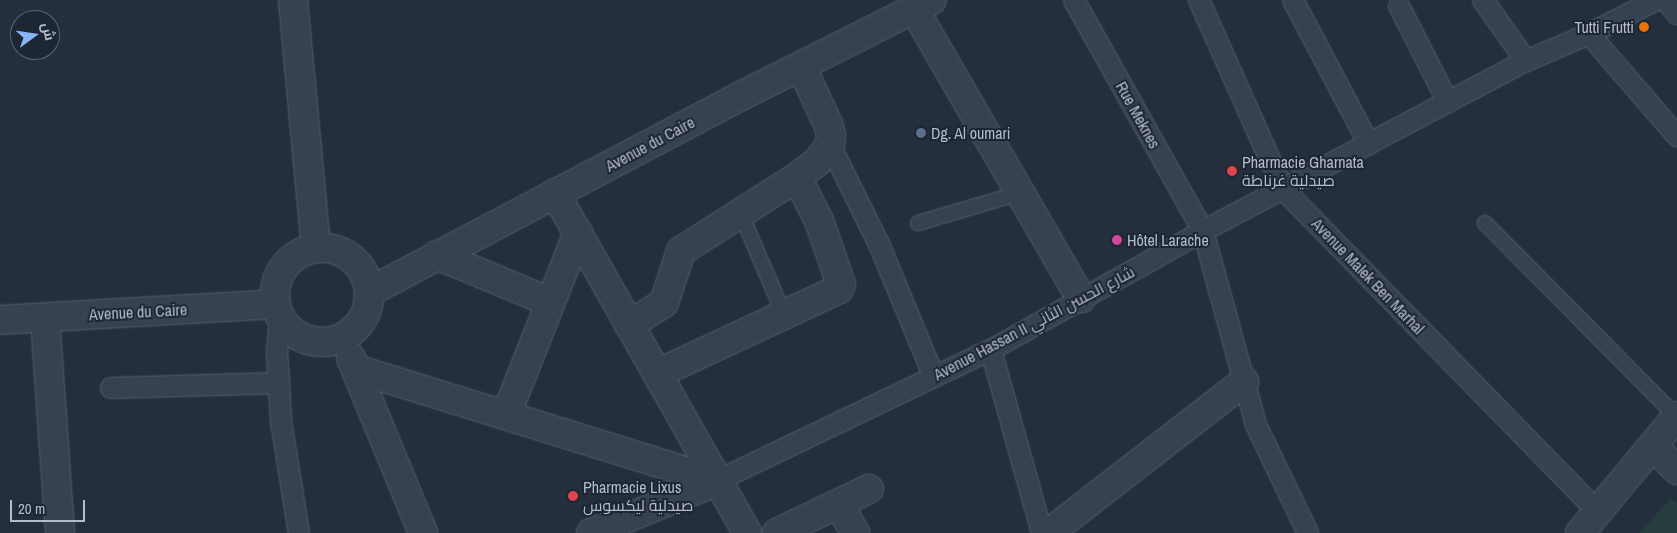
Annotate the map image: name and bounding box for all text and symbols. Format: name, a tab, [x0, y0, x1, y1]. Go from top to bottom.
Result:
north arrow	[10, 10, 60, 60]
place label: Tutti Frutti	[1575, 17, 1634, 37]
text: ش	[38, 21, 59, 43]
marker: Tutti Frutti	[1638, 21, 1650, 33]
street label: Rue Meknes	[1112, 78, 1164, 152]
street label: Avenue du Caire	[602, 112, 698, 176]
place label: Dg. Al oumari	[931, 123, 1011, 143]
marker: Dg. Al oumari	[915, 127, 927, 139]
place label: Pharmacie Gharnata صيدلية غرناطة	[1242, 152, 1364, 190]
marker: Pharmacie Gharnata صيدلية غرناطة	[1226, 165, 1238, 177]
street label: Avenue Malek Ben Marhal	[1308, 214, 1428, 338]
place label: Hôtel Larache	[1127, 230, 1209, 250]
marker: Hôtel Larache	[1111, 234, 1123, 246]
street label: Avenue Hassan II شارع الحسن الثاني	[930, 262, 1138, 384]
street label: Avenue du Caire	[88, 300, 188, 324]
place label: Pharmacie Lixus صيدلية ليكسوس	[583, 477, 693, 515]
scale bar	[12, 490, 88, 522]
marker: Pharmacie Lixus صيدلية ليكسوس	[567, 490, 579, 502]
text: 20 m	[18, 498, 45, 519]

